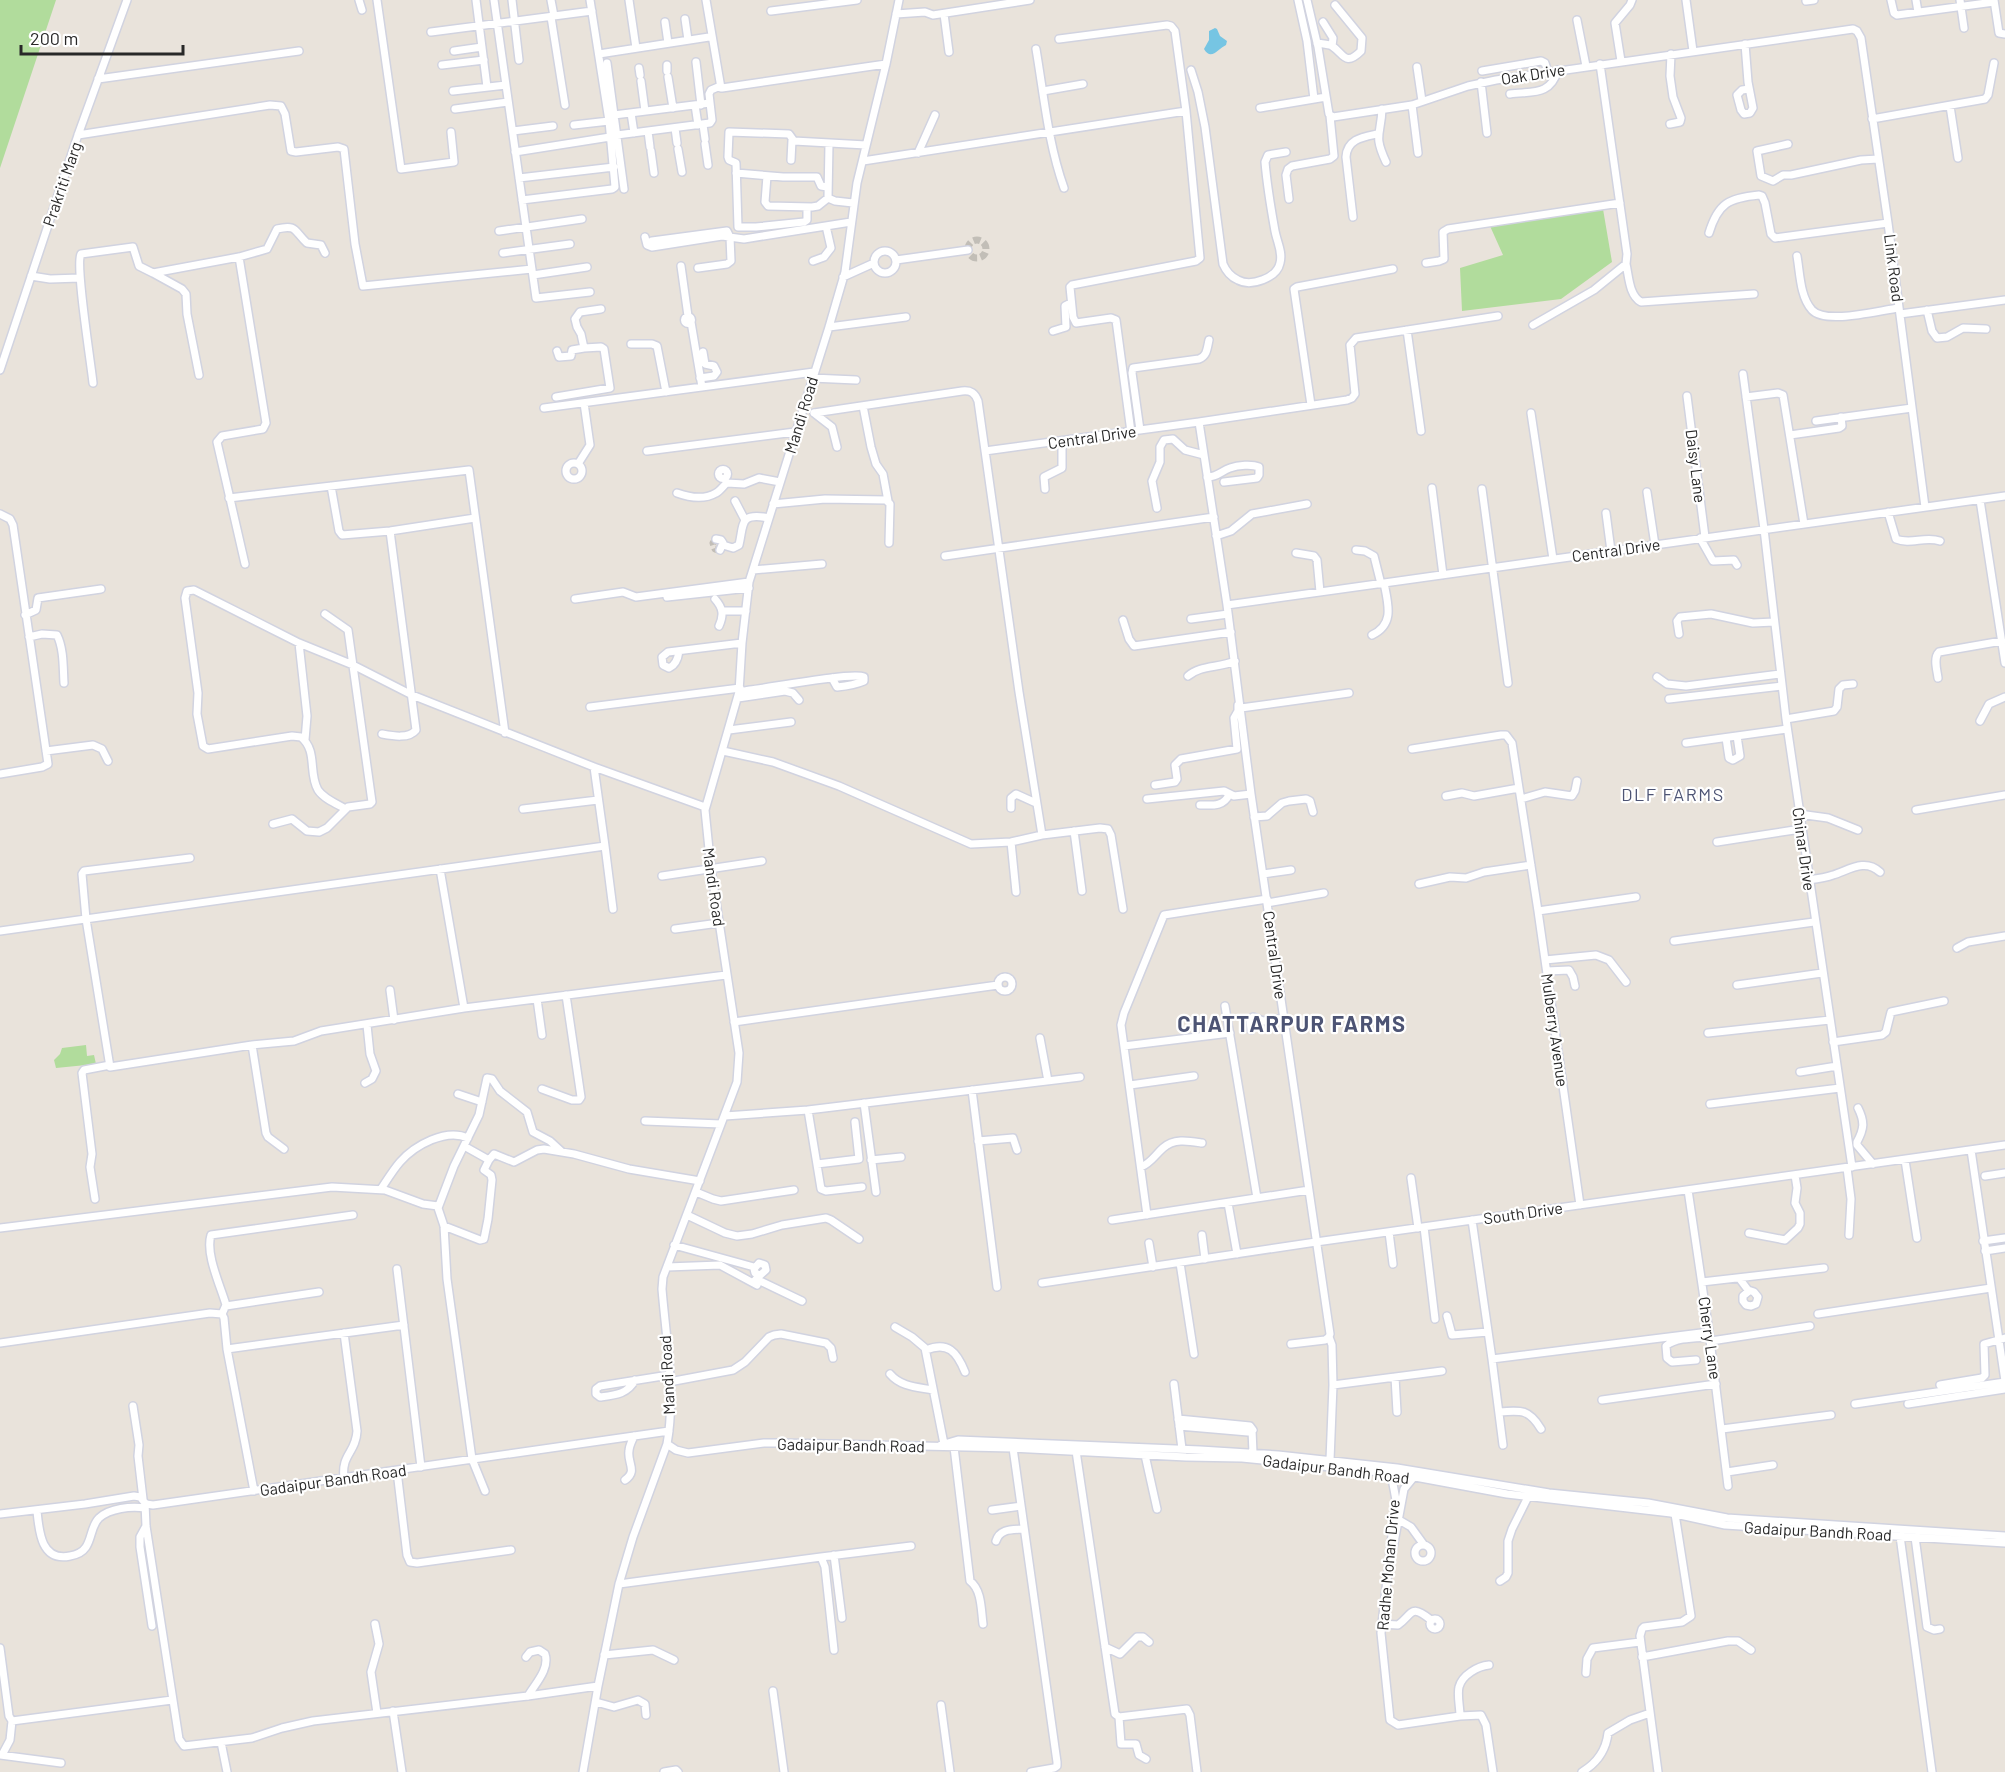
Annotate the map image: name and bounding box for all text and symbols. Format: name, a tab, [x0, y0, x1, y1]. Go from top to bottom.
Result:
scale bar	[21, 18, 183, 56]
text: 200 m	[30, 27, 78, 49]
street label: Oak Drive	[1499, 59, 1566, 88]
street label: Prakriti Marg	[38, 139, 85, 229]
street label: Link Road	[1881, 233, 1908, 303]
street label: Mandi Road	[780, 374, 821, 456]
street label: Central Drive	[1046, 421, 1137, 452]
street label: Daisy Lane	[1683, 428, 1710, 504]
street label: Central Drive	[1570, 534, 1661, 565]
district label: DLF FARMS	[1621, 783, 1725, 805]
street label: Chinar Drive	[1789, 806, 1820, 892]
street label: Mandi Road	[700, 846, 729, 928]
street label: Central Drive	[1260, 909, 1291, 1000]
street label: Mulberry Avenue	[1538, 972, 1573, 1088]
district label: CHATTARPUR FARMS	[1177, 1010, 1407, 1036]
street label: South Drive	[1482, 1198, 1564, 1227]
street label: Cherry Lane	[1695, 1295, 1726, 1381]
street label: Mandi Road	[655, 1335, 678, 1415]
street label: Gadaipur Bandh Road	[777, 1434, 925, 1455]
street label: Gadaipur Bandh Road	[1262, 1450, 1411, 1487]
street label: Gadaipur Bandh Road	[258, 1460, 407, 1499]
street label: Radhe Mohan Drive	[1372, 1499, 1403, 1631]
street label: Gadaipur Bandh Road	[1744, 1517, 1892, 1544]

